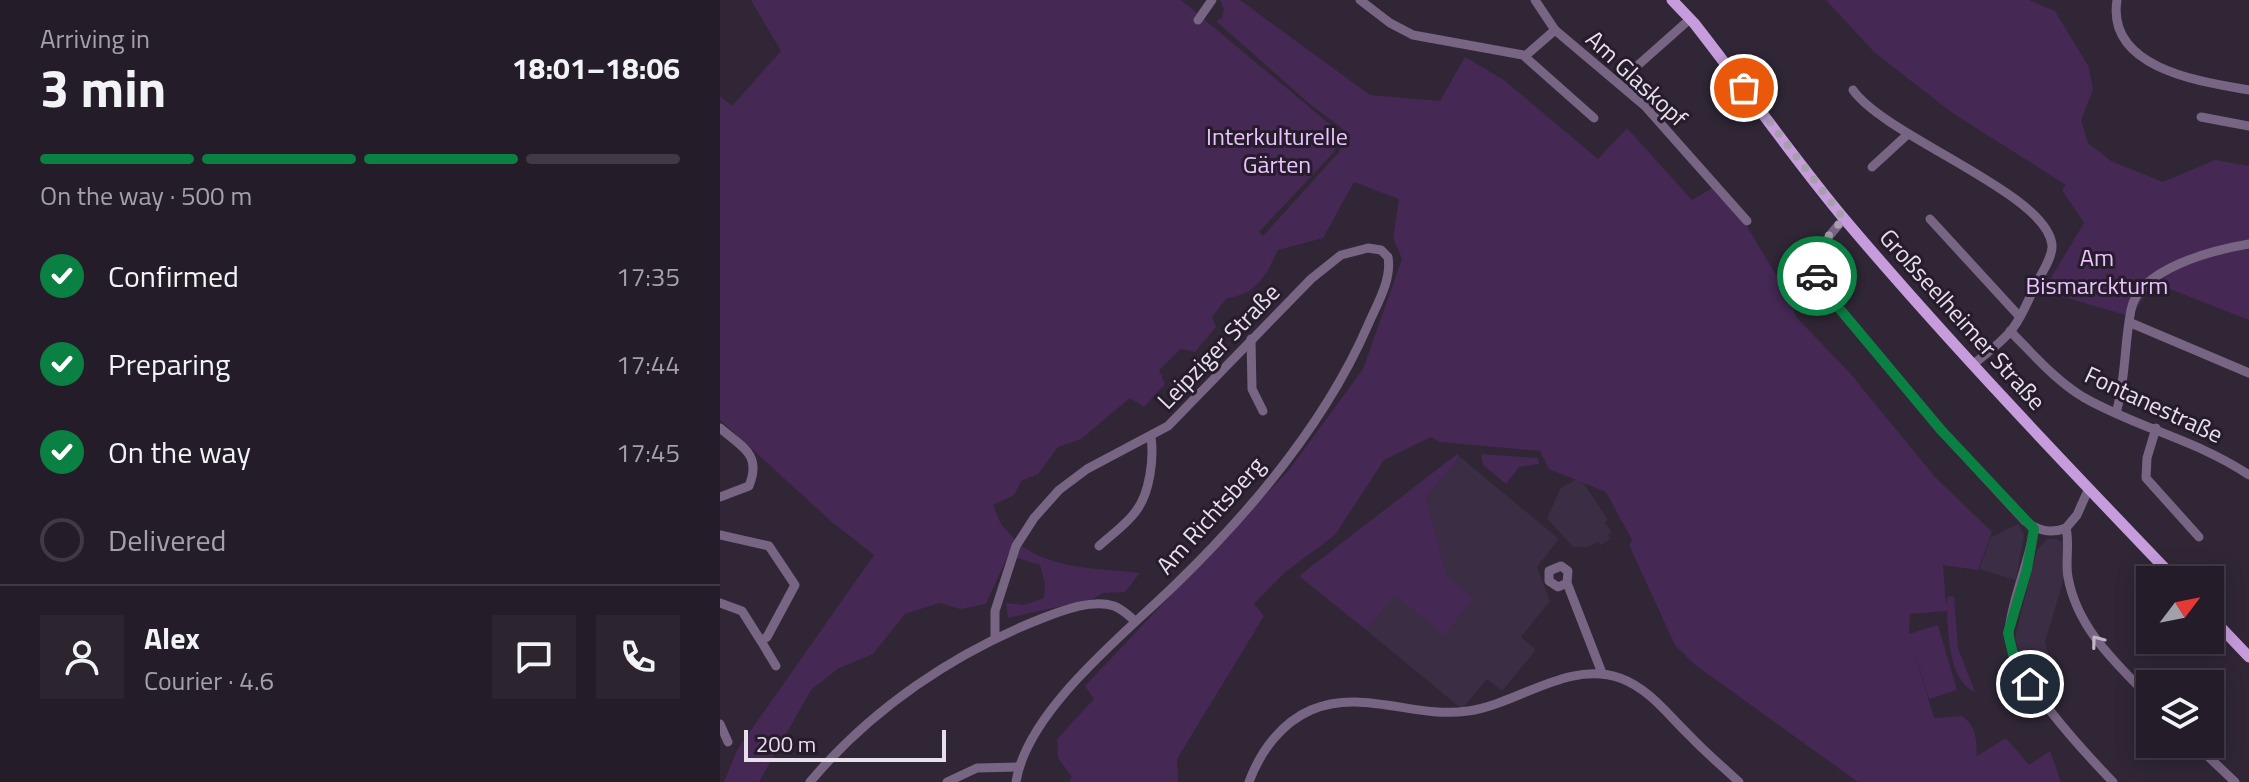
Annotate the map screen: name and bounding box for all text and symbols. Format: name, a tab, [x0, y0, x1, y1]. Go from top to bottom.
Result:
text: Arriving in	[40, 19, 150, 58]
street label: Am Glaskopf	[1578, 21, 1696, 135]
text: 18:01–18:06	[512, 45, 680, 91]
text: 3 min	[40, 48, 166, 127]
pin	[1710, 54, 1778, 122]
icon: bag	[1722, 66, 1766, 110]
park label: Interkulturelle Gärten	[1206, 118, 1348, 182]
text: On the way · 500 m	[40, 176, 252, 215]
street label: Großseelheimer Straße	[1871, 220, 2055, 418]
courier	[1777, 236, 1857, 316]
park label: Am Bismarckturm	[2026, 239, 2168, 303]
text: Confirmed	[108, 253, 239, 299]
icon: check	[40, 254, 84, 298]
icon: car	[1795, 254, 1839, 298]
text: 17:35	[616, 257, 680, 296]
street label: Leipziger Straße	[1148, 275, 1288, 417]
text: Preparing	[108, 341, 230, 387]
icon: check	[40, 342, 84, 386]
text: 17:44	[616, 345, 680, 384]
street label: Fontanestraße	[2079, 356, 2229, 452]
text: On the way	[108, 429, 251, 475]
icon: check	[40, 430, 84, 474]
text: 17:45	[616, 433, 680, 472]
street label: Am Richtsberg	[1147, 448, 1273, 582]
text: Delivered	[108, 517, 226, 563]
north arrow	[2136, 566, 2224, 654]
map controls	[2136, 566, 2224, 758]
button: person	[40, 615, 124, 699]
text: Alex	[144, 615, 200, 661]
button: chat	[492, 615, 576, 699]
button: phone	[596, 615, 680, 699]
one-way arrow	[2093, 635, 2107, 650]
pin	[1996, 650, 2064, 718]
text: Courier · 4.6	[144, 661, 274, 700]
icon: home	[2008, 662, 2052, 706]
button: layers	[2136, 670, 2224, 758]
scale bar	[744, 726, 946, 762]
text: 200 m	[756, 727, 816, 761]

